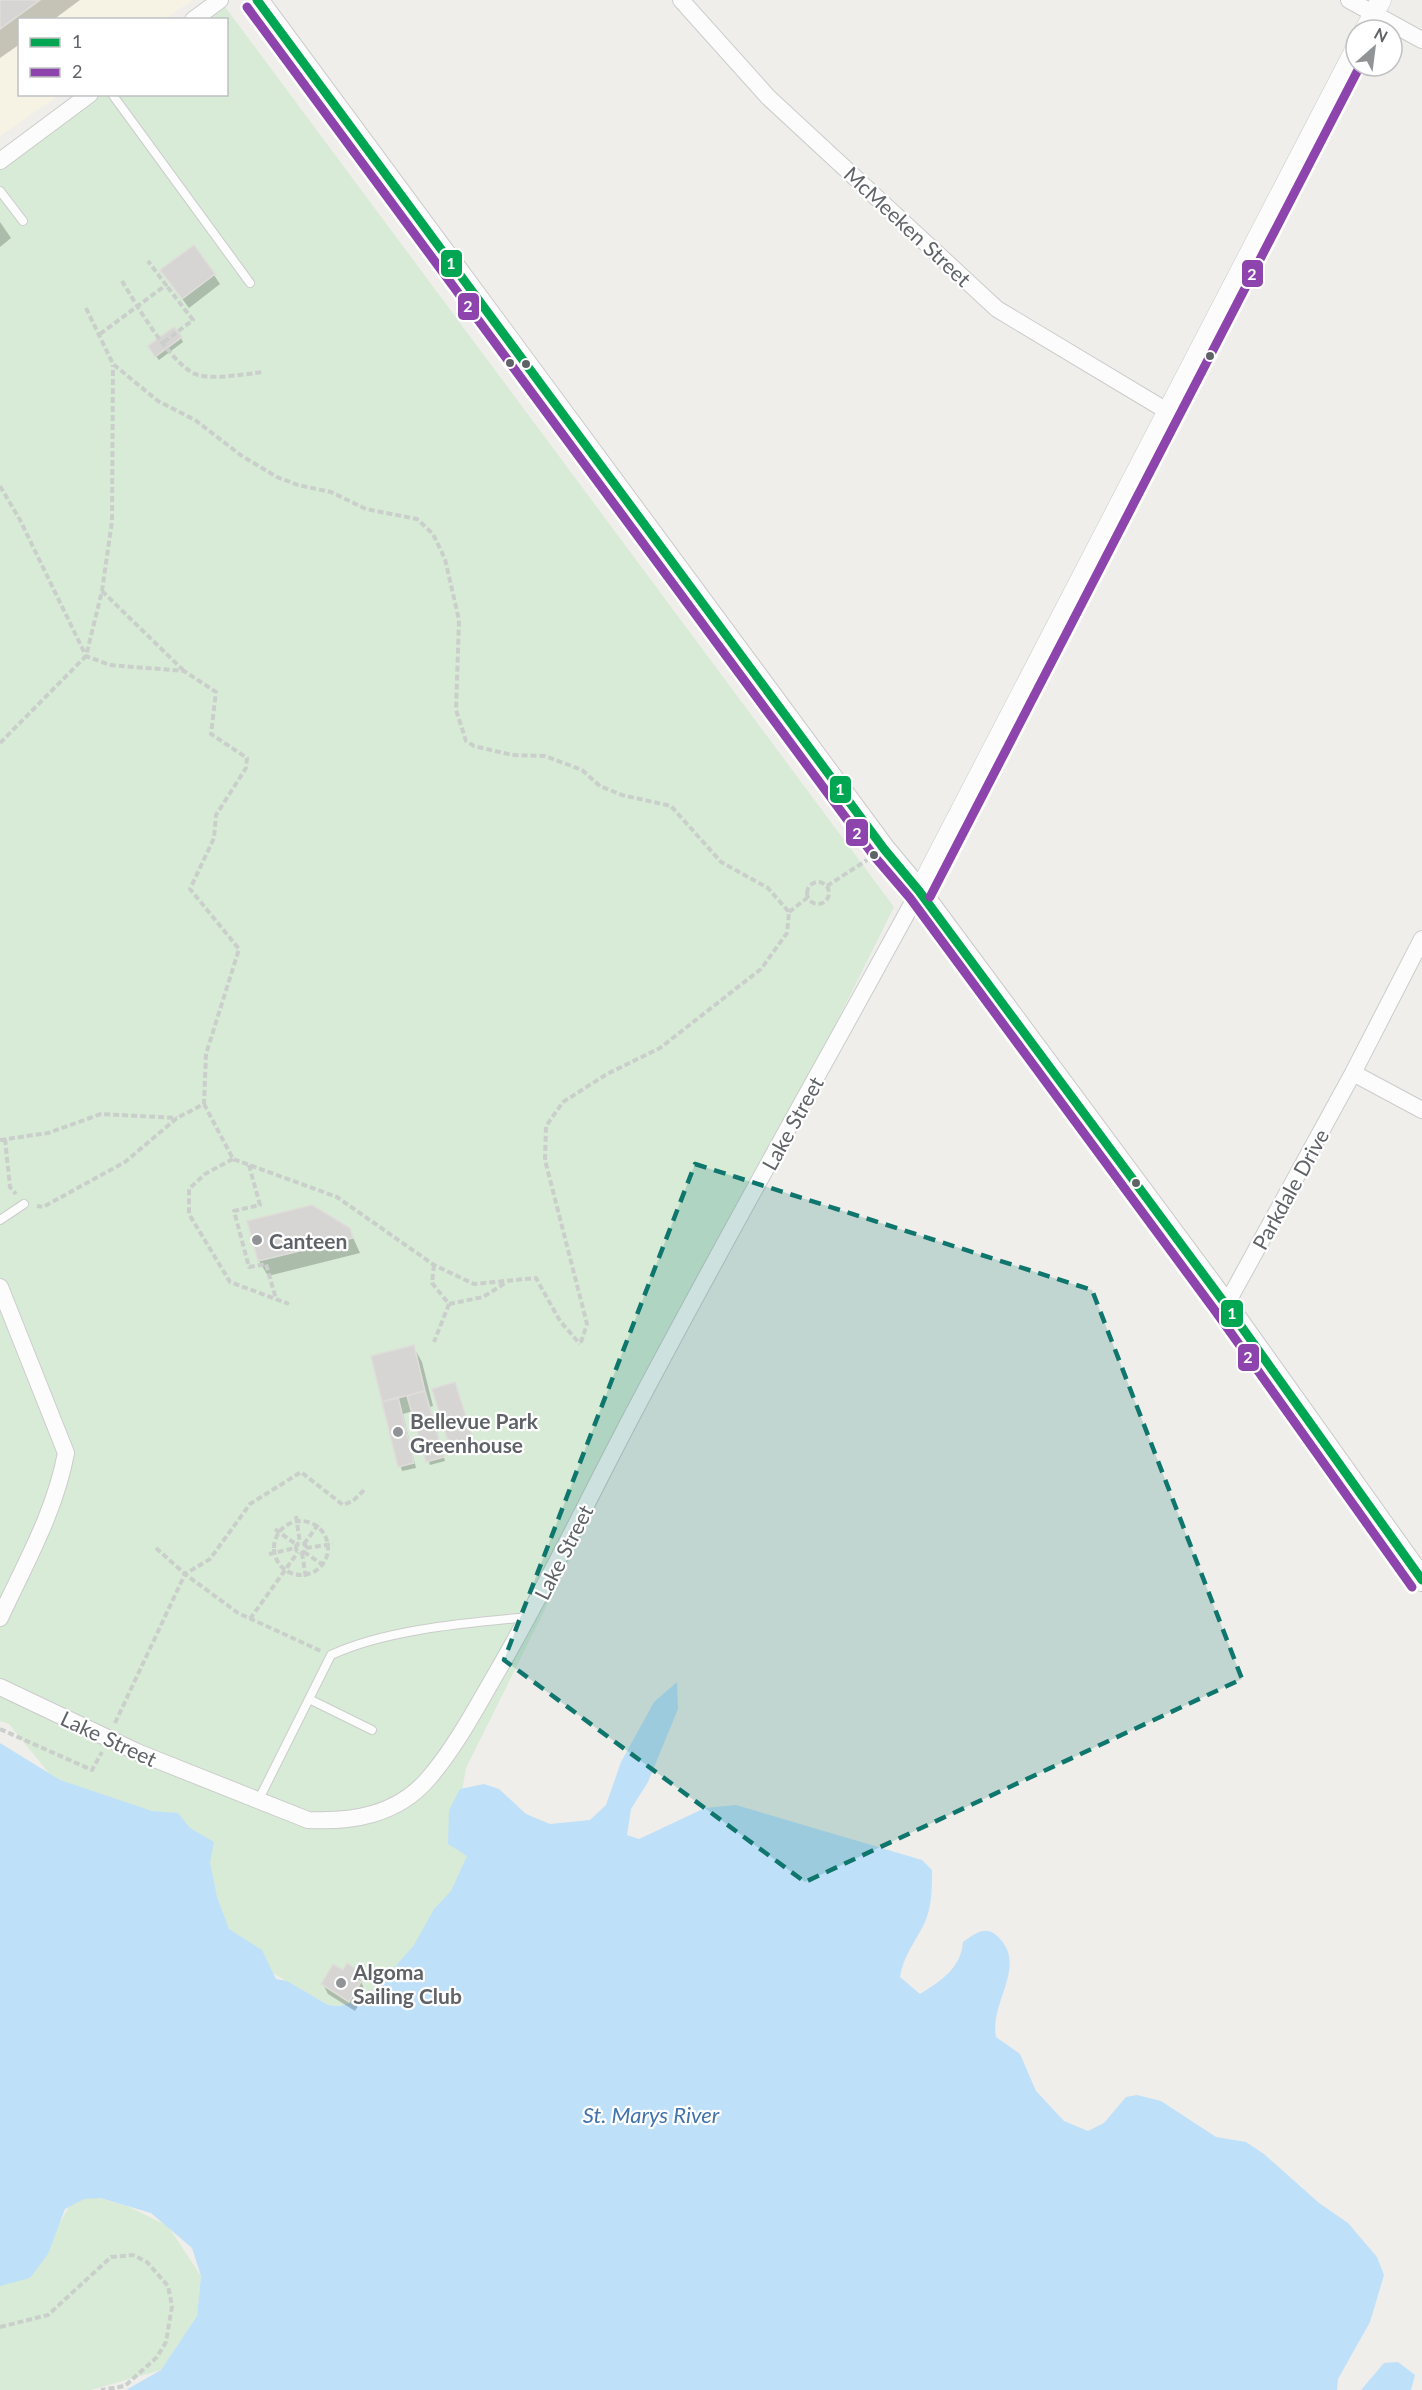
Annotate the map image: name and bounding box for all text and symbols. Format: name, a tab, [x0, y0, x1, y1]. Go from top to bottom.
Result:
legend	[18, 18, 228, 96]
north arrow	[1344, 18, 1404, 78]
text: N	[1371, 23, 1391, 46]
text: 1	[72, 30, 82, 52]
text: 2	[72, 60, 82, 82]
street label: McMeeken Street	[840, 161, 977, 291]
line badge: 1	[440, 249, 463, 278]
text: 1	[446, 253, 456, 272]
line badge: 2	[1241, 259, 1264, 288]
text: 2	[1247, 264, 1257, 283]
line badge: 2	[457, 292, 480, 321]
text: 2	[463, 296, 473, 315]
unlabelled marker	[1204, 350, 1216, 362]
unlabelled marker	[504, 357, 516, 369]
unlabelled marker	[520, 358, 532, 370]
line badge: 1	[829, 775, 852, 804]
text: 1	[835, 779, 845, 798]
line badge: 2	[845, 818, 869, 847]
text: 2	[852, 823, 862, 842]
unlabelled marker	[868, 849, 880, 861]
street label: Lake Street	[756, 1071, 828, 1174]
street label: Parkdale Drive	[1247, 1124, 1333, 1254]
unlabelled marker	[1130, 1177, 1142, 1189]
place label: Canteen	[269, 1228, 347, 1253]
marker: Canteen	[250, 1233, 264, 1247]
line badge: 1	[1220, 1299, 1244, 1328]
text: 1	[1227, 1303, 1237, 1322]
line badge: 2	[1237, 1343, 1260, 1372]
text: 2	[1243, 1347, 1253, 1366]
place label: Bellevue Park Greenhouse	[410, 1408, 539, 1457]
marker: Bellevue Park Greenhouse	[391, 1425, 405, 1439]
street label: Lake Street	[528, 1500, 598, 1604]
street label: Lake Street	[57, 1705, 161, 1771]
place label: Algoma Sailing Club	[352, 1959, 462, 2008]
marker: Algoma Sailing Club	[334, 1976, 348, 1990]
water label: St. Marys River	[583, 2101, 720, 2128]

